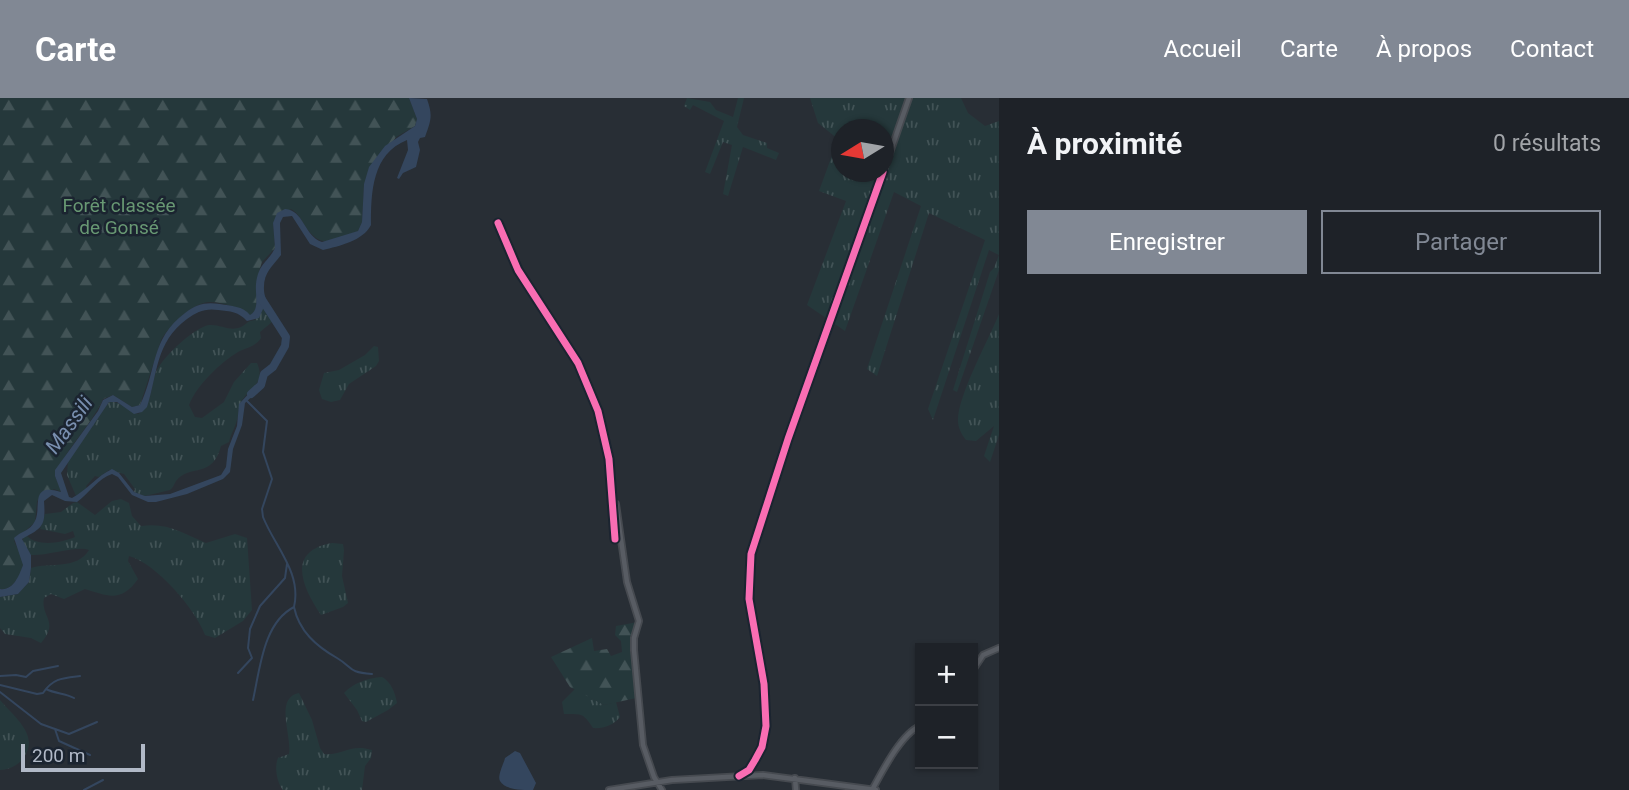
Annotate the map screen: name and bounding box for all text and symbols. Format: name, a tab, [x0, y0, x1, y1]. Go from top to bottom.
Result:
text: Carte	[35, 30, 116, 69]
text: Accueil	[1163, 35, 1242, 63]
text: Carte	[1280, 35, 1338, 63]
text: À propos	[1376, 35, 1472, 63]
text: Contact	[1510, 35, 1594, 63]
north arrow	[831, 119, 894, 182]
text: À proximité	[1027, 126, 1182, 161]
text: 0 résultats	[1493, 130, 1601, 157]
park label: Forêt classée de Gonsé	[62, 194, 176, 239]
button: Enregistrer	[1027, 210, 1307, 274]
button: Partager	[1321, 210, 1601, 274]
water label: Massili	[40, 392, 98, 458]
map controls	[915, 643, 978, 769]
button: +	[915, 643, 978, 706]
button: −	[915, 706, 978, 769]
scale bar	[21, 741, 145, 773]
text: 200 m	[32, 744, 85, 767]

